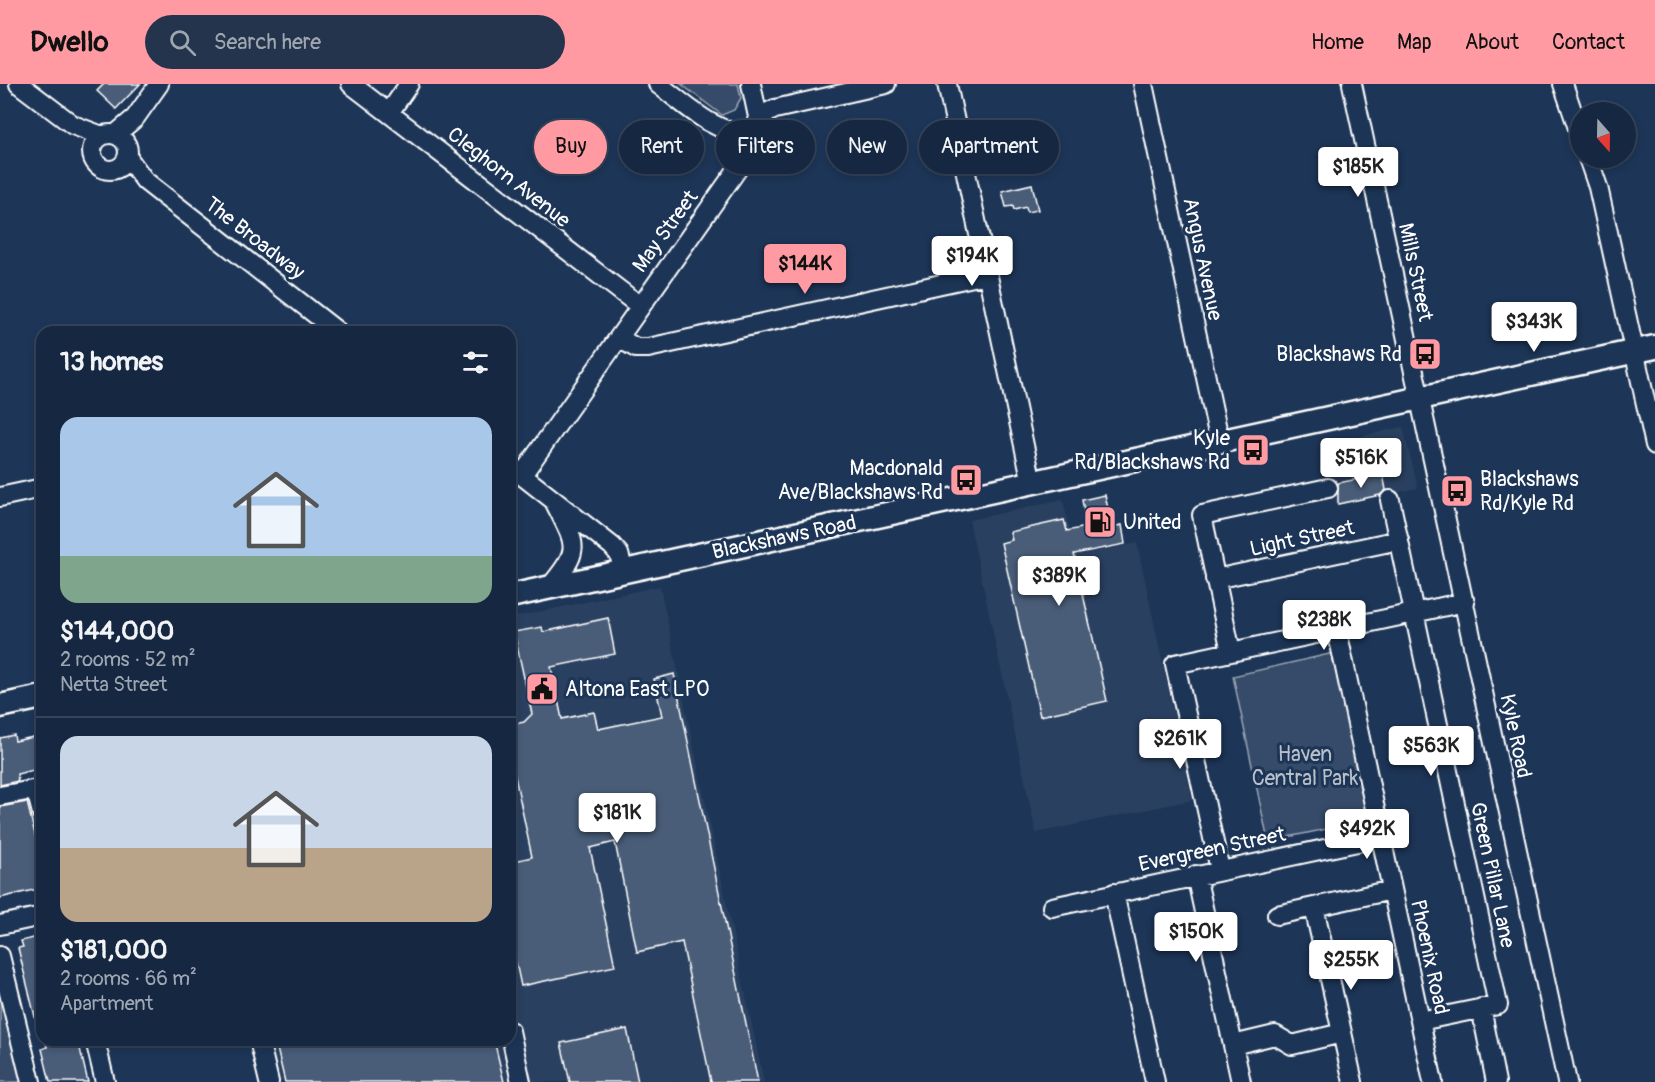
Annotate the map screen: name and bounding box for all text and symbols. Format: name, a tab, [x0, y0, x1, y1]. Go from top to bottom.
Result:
search box	[145, 15, 565, 69]
text: Dwello	[30, 25, 109, 60]
icon: search	[166, 26, 199, 59]
text: Search here	[214, 28, 321, 56]
text: Home	[1311, 29, 1364, 56]
text: Map	[1397, 29, 1432, 56]
text: About	[1465, 29, 1519, 56]
text: Contact	[1552, 29, 1625, 56]
north arrow	[1570, 102, 1636, 168]
map controls	[1570, 102, 1636, 168]
chip: Buy	[534, 120, 607, 174]
chip: Rent	[619, 120, 704, 174]
chip: Filters	[716, 120, 815, 174]
chip: New	[827, 120, 907, 174]
chip: Apartment	[919, 120, 1059, 174]
street label: Cleghorn Avenue	[442, 121, 576, 234]
pin: $185K	[1316, 147, 1400, 198]
text: $185K	[1332, 154, 1384, 179]
street label: May Street	[626, 184, 705, 278]
street label: The Broadway	[199, 191, 310, 286]
street label: Angus Avenue	[1176, 195, 1229, 324]
street label: Mills Street	[1392, 221, 1439, 324]
pin: $194K	[930, 236, 1014, 287]
text: $194K	[946, 243, 998, 268]
pin: $144K	[763, 244, 847, 295]
text: $144K	[778, 251, 832, 276]
pin: $343K	[1492, 302, 1576, 353]
text: $343K	[1506, 309, 1562, 334]
bus stop icon: Blackshaws Rd	[1407, 336, 1443, 372]
place label: Blackshaws Rd	[1276, 341, 1402, 368]
text: 13 homes	[60, 346, 163, 378]
icon: filters	[459, 346, 492, 379]
place label: Kyle Rd/Blackshaws Rd	[1074, 425, 1231, 476]
bus stop icon: Kyle Rd/Blackshaws Rd	[1235, 432, 1271, 468]
pin: $516K	[1319, 438, 1403, 489]
text: $516K	[1334, 445, 1388, 470]
place label: Macdonald Ave/Blackshaws Rd	[778, 455, 943, 506]
icon: home	[222, 456, 330, 564]
bus stop icon: Macdonald Ave/Blackshaws Rd	[948, 462, 984, 498]
place label: Blackshaws Rd/Kyle Rd	[1480, 466, 1579, 517]
bus stop icon: Blackshaws Rd/Kyle Rd	[1439, 473, 1475, 509]
fuel station icon: United	[1082, 504, 1118, 540]
street label: Blackshaws Road	[710, 509, 859, 566]
place label: United	[1123, 509, 1182, 536]
street label: Light Street	[1247, 514, 1357, 563]
pin: $389K	[1017, 556, 1101, 607]
text: $389K	[1032, 563, 1086, 588]
pin: $238K	[1282, 600, 1366, 651]
text: $238K	[1297, 607, 1351, 632]
text: $144,000	[60, 615, 174, 647]
text: 2 rooms · 52 m²	[60, 647, 196, 672]
public building icon: Altona East LPO	[524, 671, 560, 707]
text: Netta Street	[60, 672, 167, 697]
place label: Altona East LPO	[565, 676, 709, 703]
street label: Kyle Road	[1493, 692, 1538, 780]
pin: $261K	[1138, 719, 1222, 770]
text: $261K	[1153, 726, 1207, 751]
pin: $563K	[1389, 726, 1473, 777]
text: $563K	[1403, 733, 1459, 758]
park label: Haven Central Park	[1252, 741, 1359, 792]
icon: home	[222, 775, 330, 883]
pin: $181K	[575, 793, 659, 844]
text: $181K	[593, 800, 641, 825]
street label: Green Pillar Lane	[1464, 800, 1521, 951]
pin: $492K	[1325, 809, 1409, 860]
text: $492K	[1339, 816, 1395, 841]
street label: Evergreen Street	[1136, 821, 1289, 878]
street label: Phoenix Road	[1404, 897, 1455, 1017]
pin: $150K	[1154, 912, 1238, 963]
text: $150K	[1168, 919, 1224, 944]
text: $181,000	[60, 934, 167, 966]
pin: $255K	[1309, 940, 1393, 991]
text: $255K	[1323, 947, 1379, 972]
text: 2 rooms · 66 m²	[60, 966, 197, 991]
text: Apartment	[60, 991, 153, 1016]

